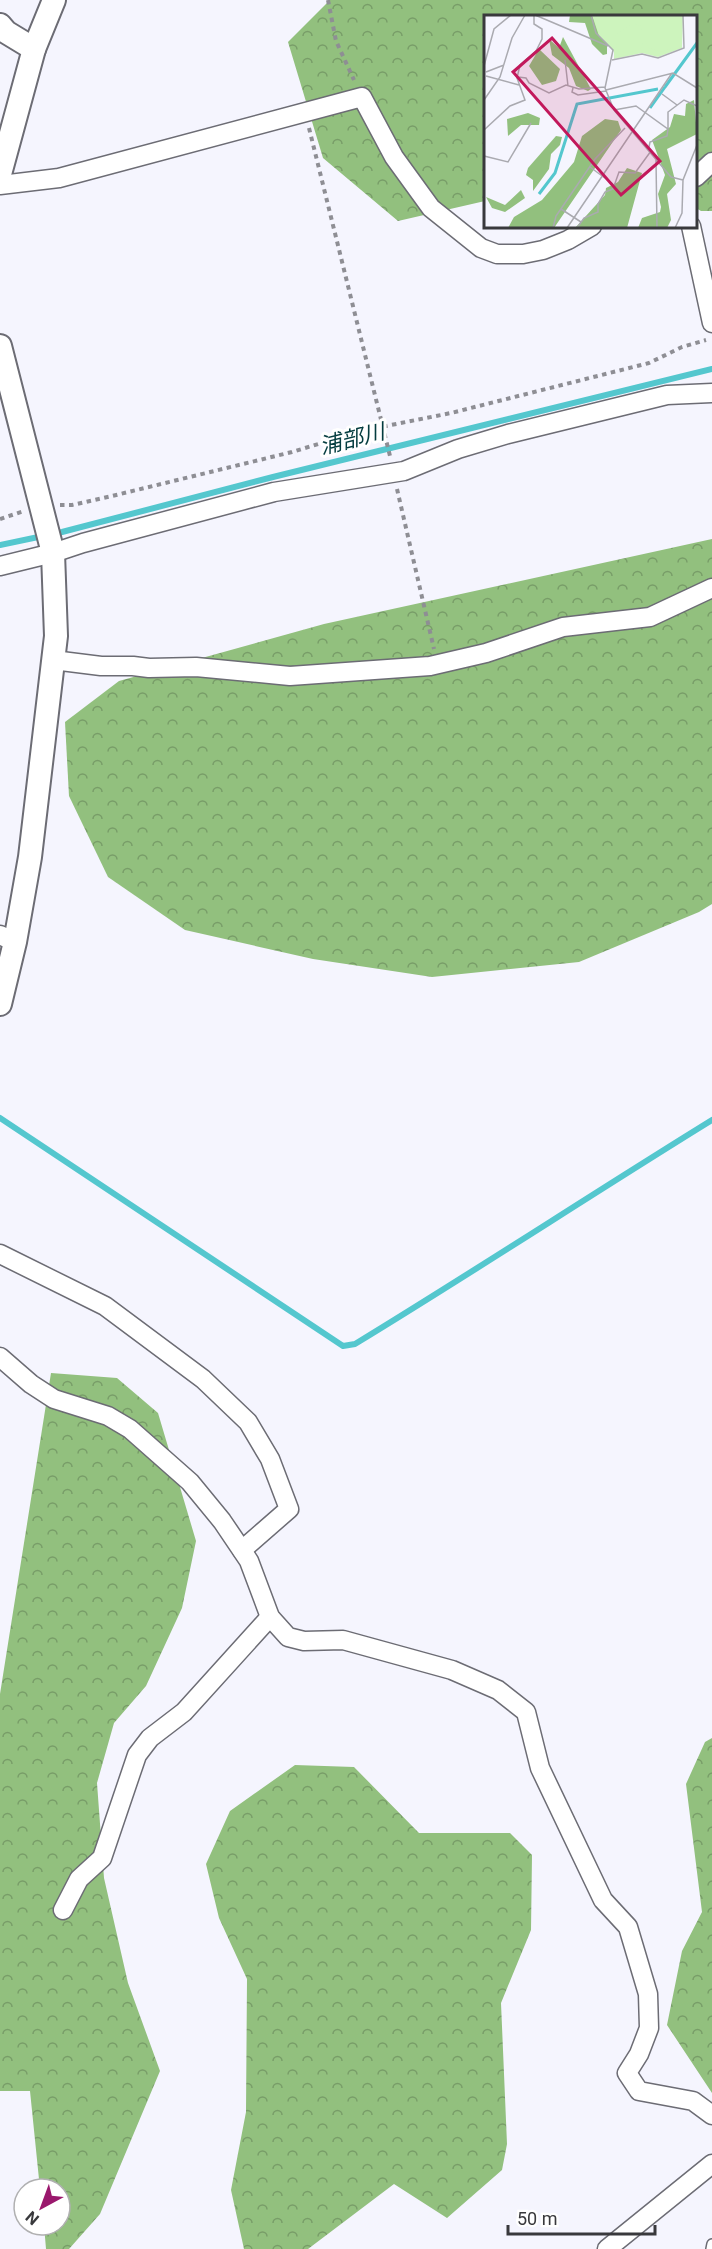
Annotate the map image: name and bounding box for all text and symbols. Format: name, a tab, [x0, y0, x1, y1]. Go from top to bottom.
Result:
inset map	[484, 15, 697, 228]
water label: 浦部川	[317, 418, 389, 459]
north arrow	[12, 2177, 72, 2237]
scale bar	[508, 2198, 655, 2236]
text: N	[22, 2207, 43, 2229]
text: 50 m	[517, 2208, 557, 2229]

